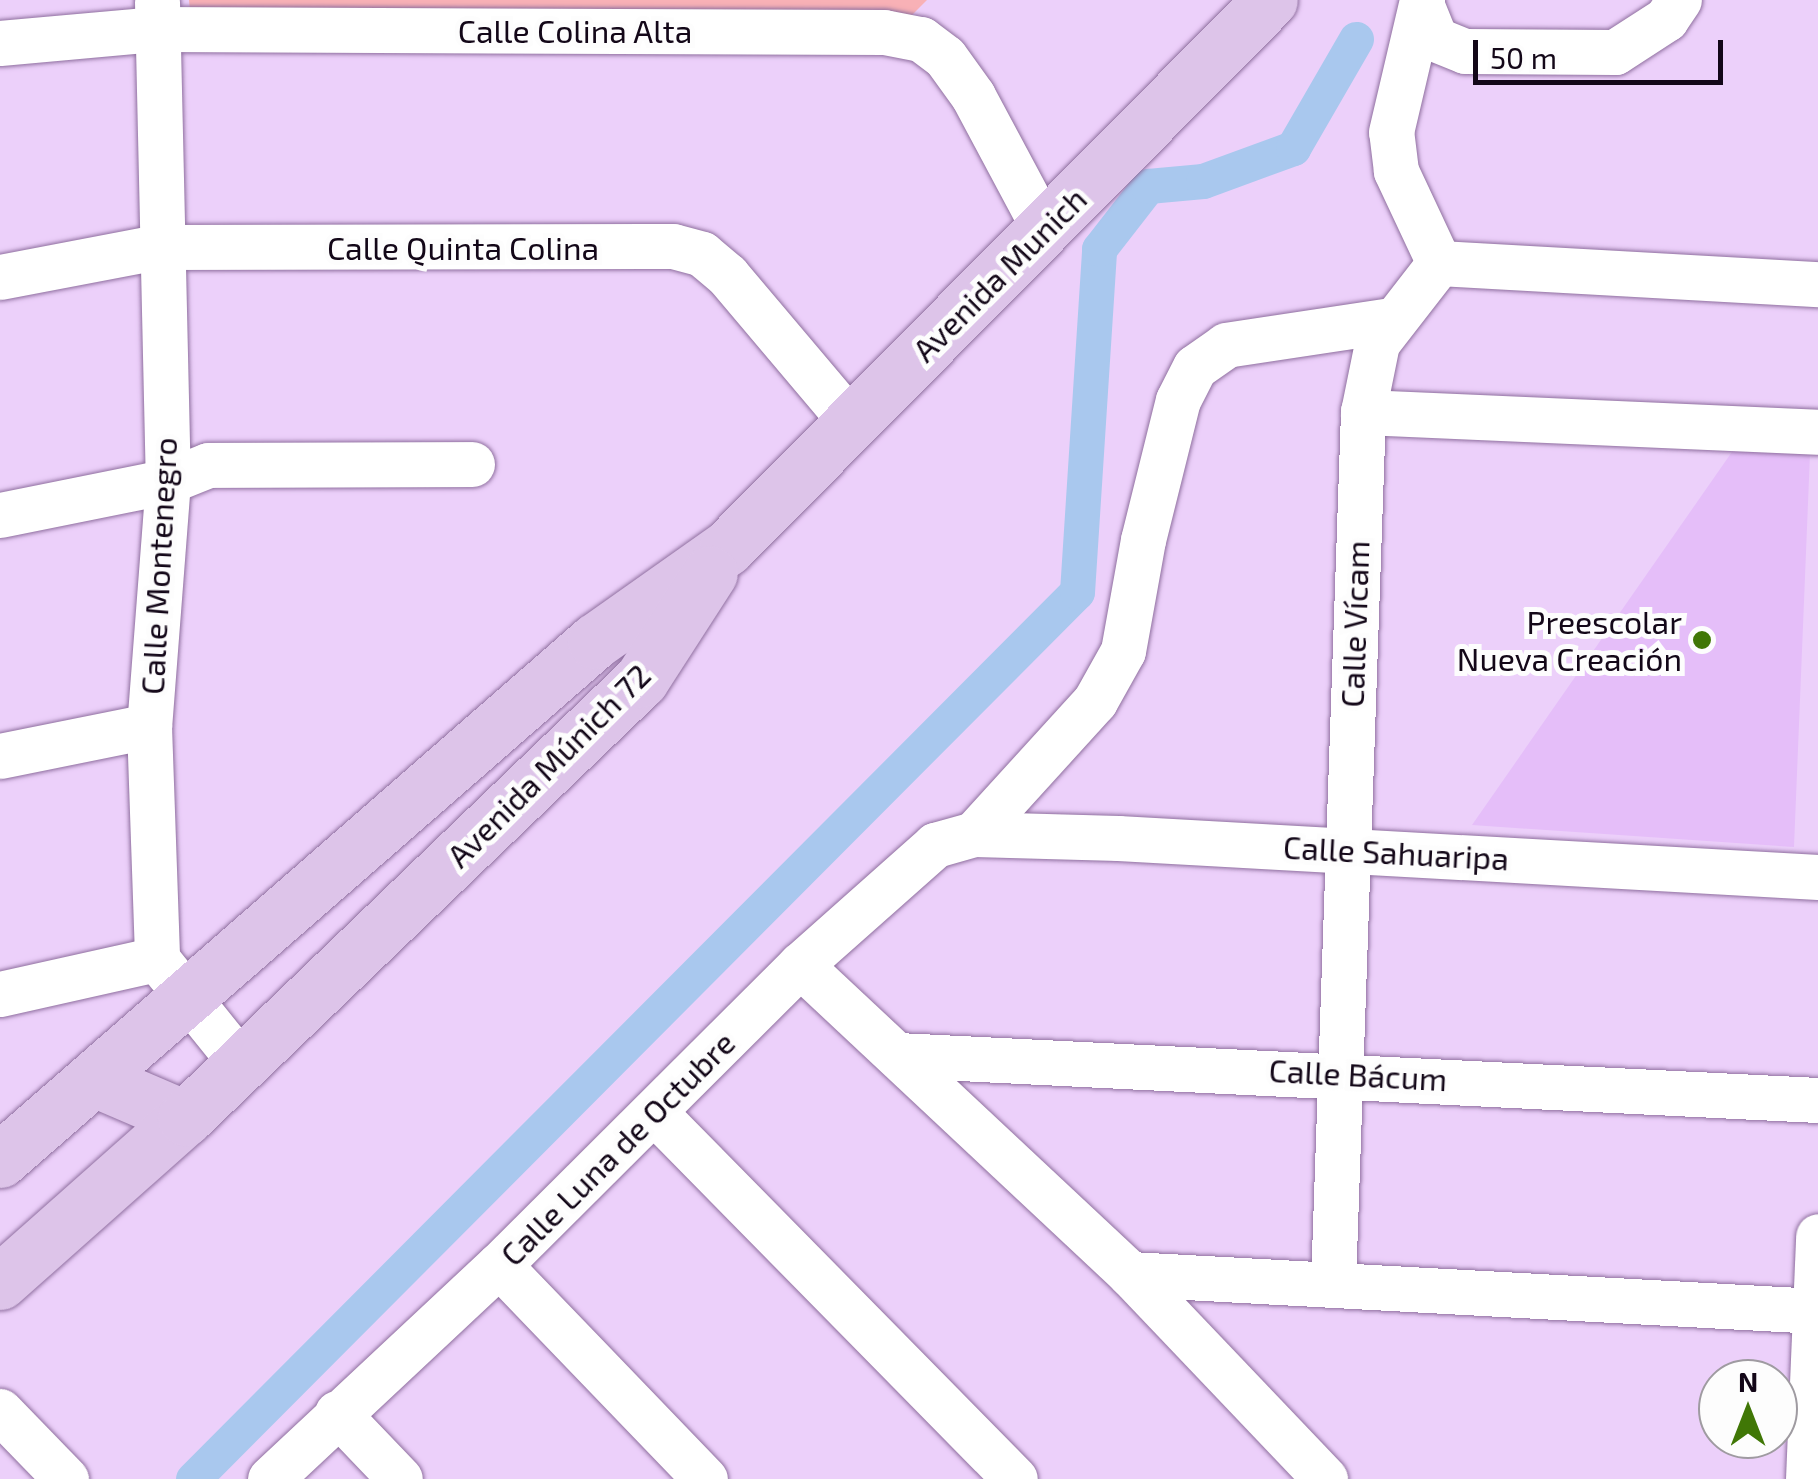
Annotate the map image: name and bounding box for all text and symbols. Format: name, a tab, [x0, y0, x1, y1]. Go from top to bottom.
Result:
street label: Calle Colina Alta	[457, 11, 693, 49]
scale bar	[1478, 20, 1728, 82]
text: 50 m	[1490, 39, 1557, 75]
street label: Avenida Munich	[904, 179, 1094, 369]
street label: Calle Quinta Colina	[327, 228, 599, 266]
street label: Calle Montenegro	[132, 436, 184, 696]
street label: Calle Vícam	[1332, 539, 1376, 709]
place label: Preescolar Nueva Creación	[1457, 603, 1682, 678]
marker: Preescolar Nueva Creación	[1691, 629, 1713, 651]
street label: Avenida Múnich 72	[438, 655, 658, 875]
street label: Calle Sahuaripa	[1282, 827, 1510, 877]
street label: Calle Luna de Octubre	[492, 1023, 742, 1273]
street label: Calle Bácum	[1268, 1050, 1448, 1098]
north arrow	[1698, 1359, 1798, 1459]
text: N	[1738, 1364, 1758, 1398]

